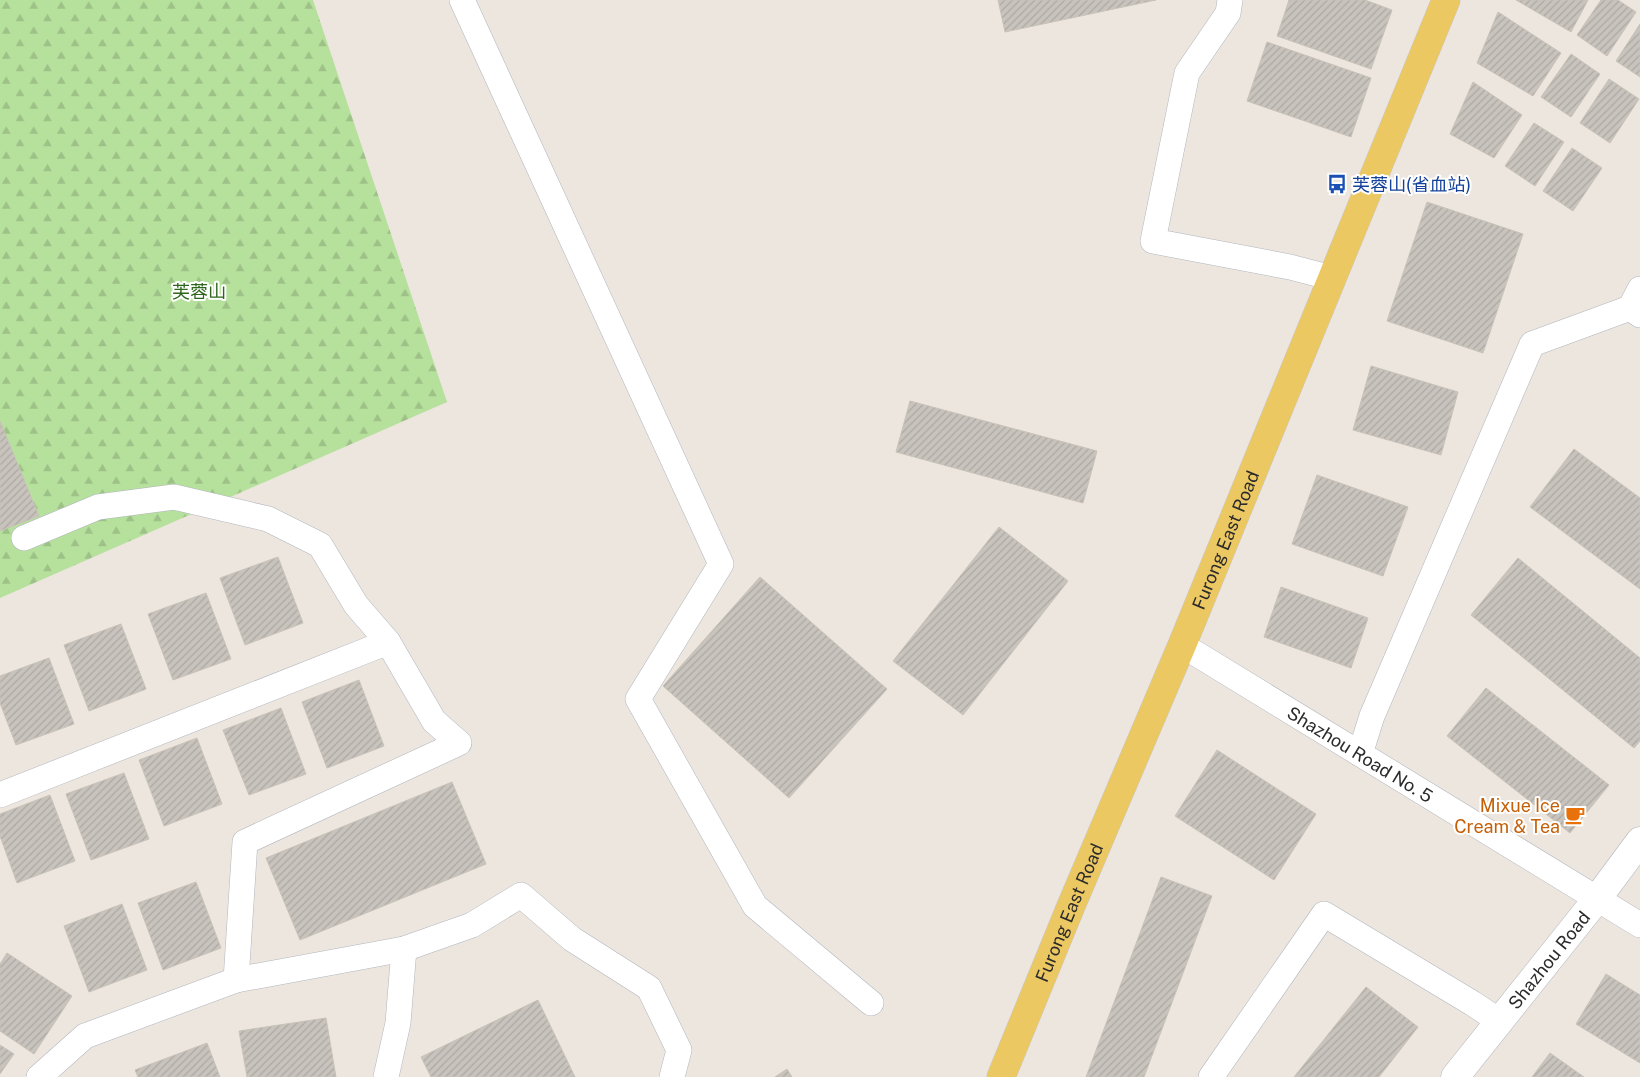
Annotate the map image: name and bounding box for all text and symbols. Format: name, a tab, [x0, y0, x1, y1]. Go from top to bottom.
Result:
bus stop icon: 芙蓉山(省血站)	[1326, 173, 1348, 195]
place label: 芙蓉山(省血站)	[1352, 174, 1471, 195]
park label: 芙蓉山	[172, 281, 226, 302]
street label: Furong East Road	[1187, 467, 1263, 612]
street label: Shazhou Road No. 5	[1284, 702, 1437, 807]
place label: Mixue Ice Cream & Tea	[1454, 795, 1560, 837]
cafe icon: Mixue Ice Cream & Tea	[1564, 804, 1586, 826]
street label: Furong East Road	[1031, 840, 1107, 985]
street label: Shazhou Road	[1503, 907, 1594, 1013]

